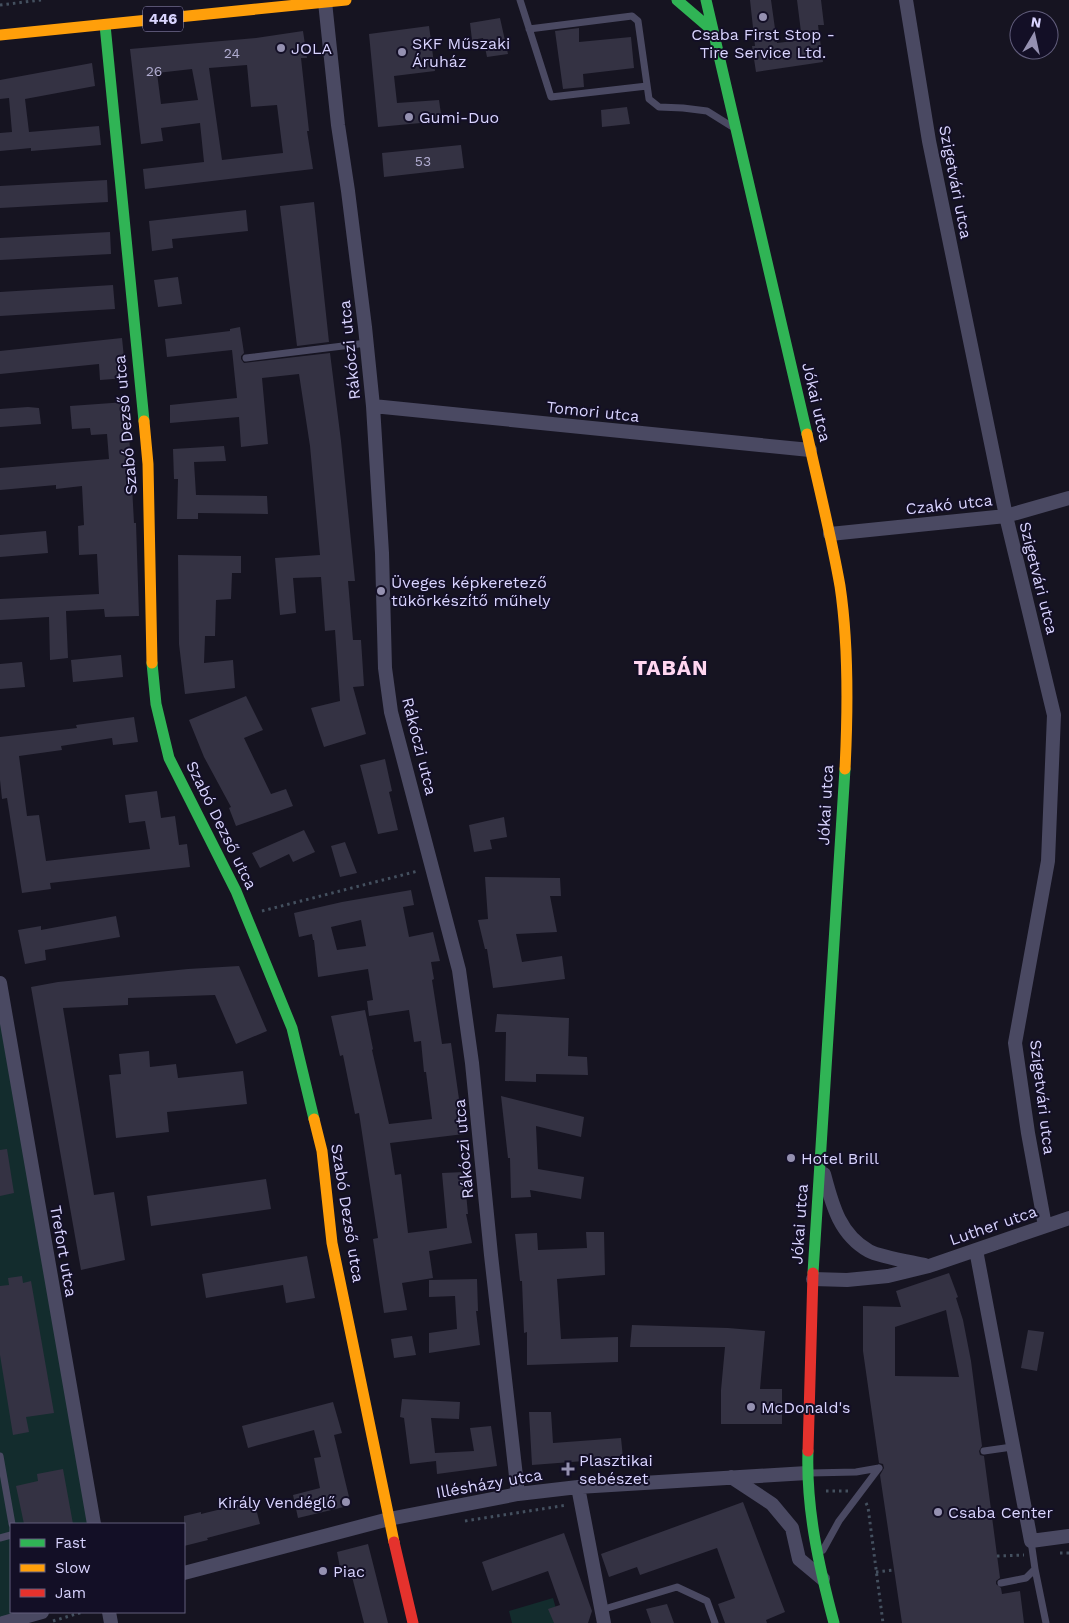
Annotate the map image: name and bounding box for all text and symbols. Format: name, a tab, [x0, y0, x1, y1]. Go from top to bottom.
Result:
road number: 446	[143, 6, 183, 32]
north arrow	[1009, 10, 1059, 60]
marker: Csaba First Stop - Tire Service Ltd.	[757, 11, 769, 23]
text: N	[1030, 13, 1042, 31]
place label: Csaba First Stop - Tire Service Ltd.	[691, 25, 835, 62]
place label: SKF Műszaki Áruház	[412, 34, 510, 71]
place label: JOLA	[291, 39, 333, 58]
marker: JOLA	[275, 42, 287, 54]
house number: 24	[224, 45, 240, 61]
marker: SKF Műszaki Áruház	[396, 46, 408, 58]
house number: 26	[146, 63, 162, 79]
place label: Gumi-Duo	[419, 108, 499, 127]
marker: Gumi-Duo	[403, 111, 415, 123]
street label: Szigetvári utca	[935, 124, 976, 240]
house number: 53	[415, 153, 431, 169]
street label: Rákóczi utca	[335, 299, 364, 401]
street label: Szabó Dezső utca	[110, 354, 141, 496]
street label: Jókai utca	[798, 361, 835, 444]
street label: Tomori utca	[546, 397, 640, 426]
street label: Czakó utca	[905, 491, 993, 518]
street label: Szigetvári utca	[1015, 520, 1062, 636]
place label: Üveges képkeretező tükörkészítő műhely	[391, 573, 551, 610]
marker: Üveges képkeretező tükörkészítő műhely	[375, 585, 387, 597]
district label: TABÁN	[633, 655, 709, 680]
street label: Rákóczi utca	[398, 695, 441, 797]
street label: Szabó Dezső utca	[182, 758, 261, 892]
street label: Jókai utca	[814, 764, 837, 846]
street label: Szigetvári utca	[1026, 1039, 1059, 1155]
street label: Rákóczi utca	[450, 1098, 477, 1200]
street label: Szabó Dezső utca	[327, 1142, 368, 1284]
place label: Hotel Brill	[801, 1149, 879, 1168]
marker: Hotel Brill	[785, 1152, 797, 1164]
street label: Jókai utca	[787, 1183, 812, 1265]
street label: Luther utca	[947, 1202, 1039, 1249]
street label: Trefort utca	[46, 1204, 81, 1298]
place label: McDonald's	[761, 1398, 851, 1417]
marker: McDonald's	[745, 1401, 757, 1413]
place label: Plasztikai sebészet	[579, 1451, 653, 1488]
marker: Plasztikai sebészet	[561, 1462, 575, 1476]
street label: Illésházy utca	[434, 1465, 544, 1502]
place label: Király Vendéglő	[218, 1493, 336, 1512]
marker: Király Vendéglő	[340, 1496, 352, 1508]
place label: Csaba Center	[948, 1503, 1054, 1522]
marker: Csaba Center	[932, 1506, 944, 1518]
legend	[10, 1523, 185, 1613]
text: Fast	[55, 1534, 87, 1552]
text: Slow	[55, 1559, 91, 1577]
place label: Piac	[333, 1562, 365, 1581]
marker: Piac	[317, 1565, 329, 1577]
text: Jam	[55, 1584, 86, 1602]

